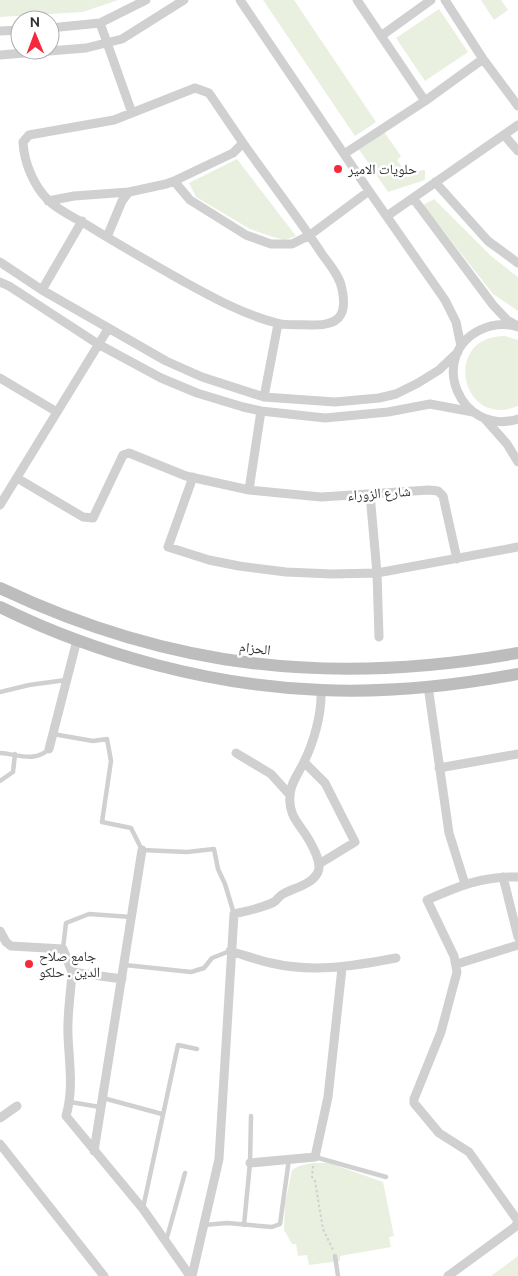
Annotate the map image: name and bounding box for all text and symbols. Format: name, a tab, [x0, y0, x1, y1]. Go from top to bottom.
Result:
north arrow	[10, 10, 60, 60]
text: N	[29, 14, 40, 30]
place label: حلويات الامير	[347, 161, 417, 178]
marker: حلويات الامير	[332, 163, 344, 175]
street label: شارع الزوراء	[347, 483, 411, 505]
street label: الحزام	[238, 638, 272, 660]
place label: جامع صلاح الدين . حلكو	[39, 948, 100, 981]
marker: جامع صلاح الدين . حلكو	[23, 958, 35, 970]

